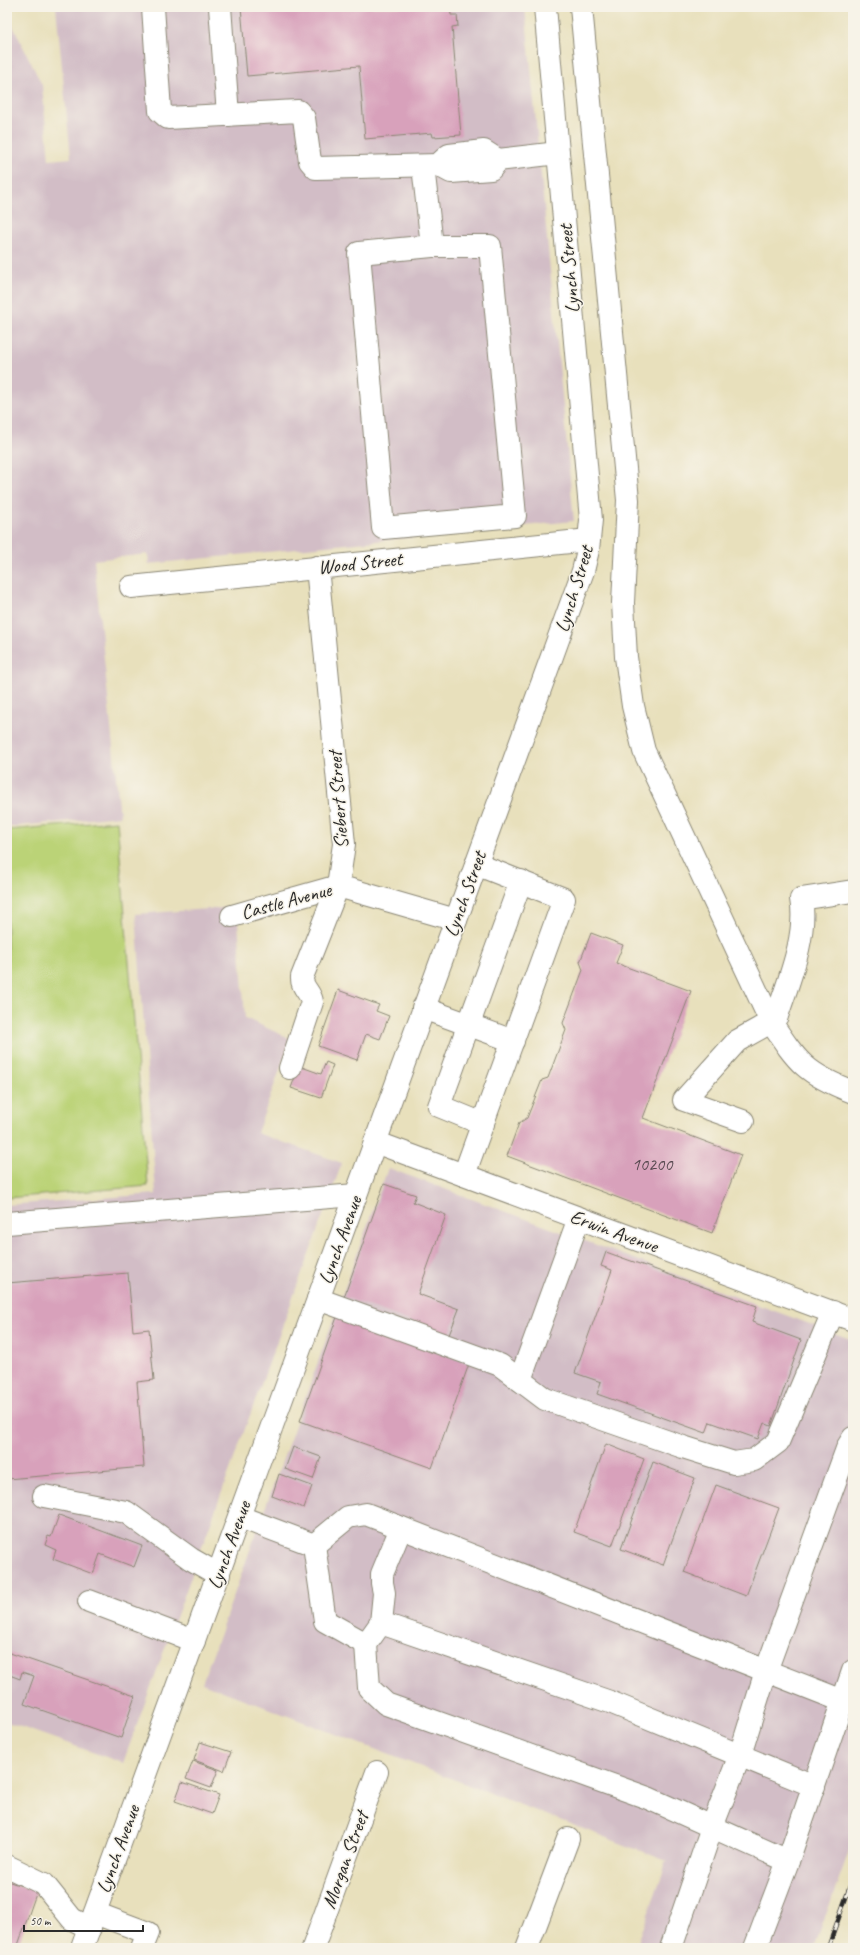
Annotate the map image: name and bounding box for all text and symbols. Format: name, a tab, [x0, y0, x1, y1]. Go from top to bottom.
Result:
street label: Lynch Street	[552, 221, 585, 314]
street label: Lynch Street	[549, 541, 600, 635]
street label: Wood Street	[317, 546, 406, 580]
street label: Siebert Street	[322, 747, 354, 850]
street label: Lynch Street	[438, 846, 493, 940]
street label: Castle Avenue	[238, 877, 335, 925]
house number: 10200	[632, 1153, 674, 1175]
street label: Lynch Avenue	[313, 1191, 368, 1287]
street label: Erwin Avenue	[567, 1204, 663, 1259]
street label: Lynch Avenue	[202, 1496, 257, 1592]
street label: Lynch Avenue	[91, 1800, 146, 1896]
street label: Morgan Street	[316, 1805, 375, 1912]
scale bar	[24, 1907, 143, 1933]
text: 50 m	[30, 1913, 52, 1929]

